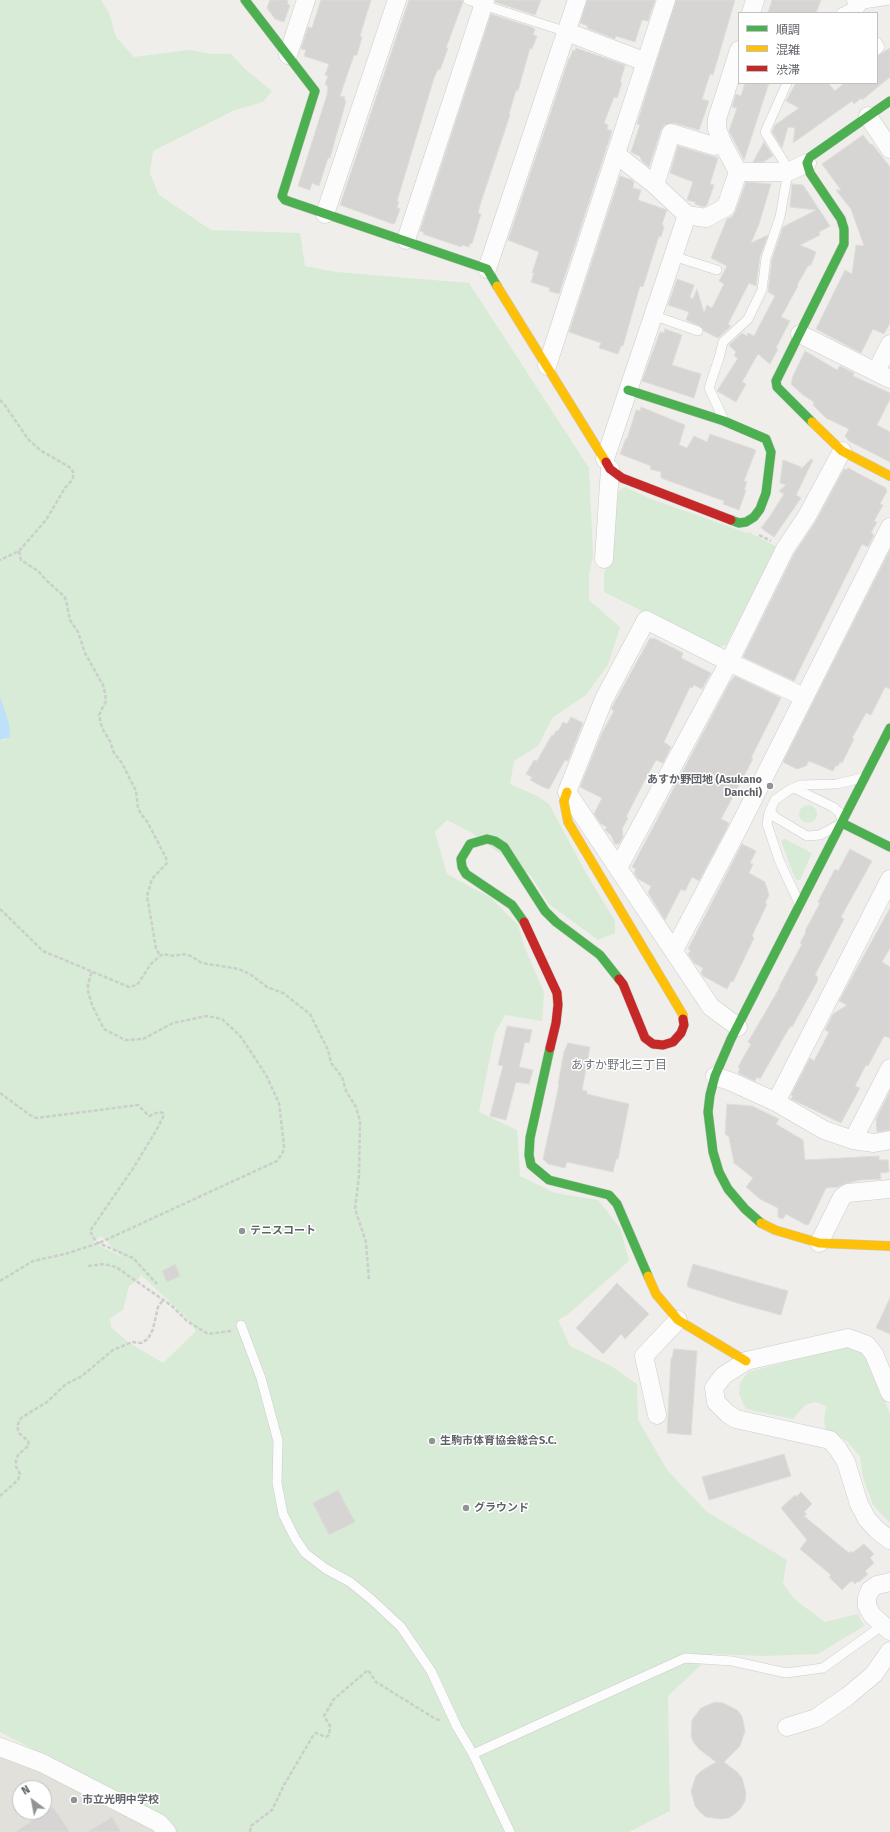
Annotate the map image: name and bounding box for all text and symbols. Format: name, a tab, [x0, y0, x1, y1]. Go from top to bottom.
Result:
legend	[738, 12, 878, 84]
text: 順調	[776, 23, 800, 37]
text: 混雑	[776, 43, 800, 57]
text: 渋滞	[776, 63, 800, 77]
place label: あすか野団地 (Asukano Danchi)	[647, 773, 762, 799]
marker: あすか野団地 (Asukano Danchi)	[765, 781, 775, 791]
district label: あすか野北三丁目	[571, 1059, 667, 1073]
place label: テニスコート	[250, 1224, 316, 1238]
marker: テニスコート	[237, 1226, 247, 1236]
place label: 生駒市体育協会総合S.C.	[440, 1434, 557, 1448]
marker: 生駒市体育協会総合S.C.	[427, 1436, 437, 1446]
place label: グラウンド	[474, 1501, 529, 1515]
marker: グラウンド	[461, 1503, 471, 1513]
north arrow	[12, 1780, 52, 1820]
text: N	[19, 1783, 32, 1798]
place label: 市立光明中学校	[82, 1793, 159, 1807]
marker: 市立光明中学校	[69, 1795, 79, 1805]

